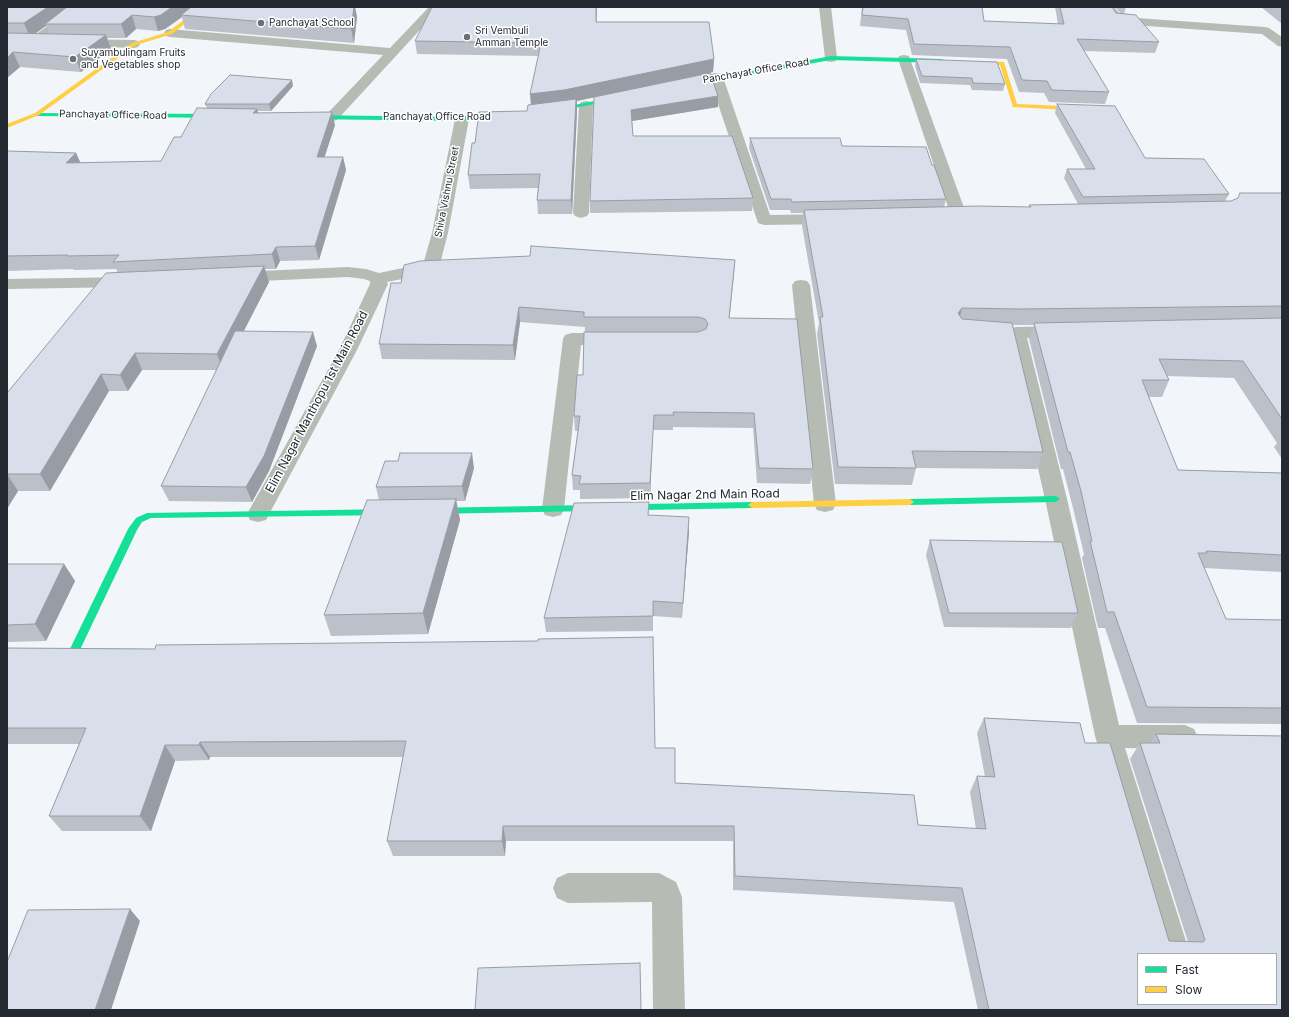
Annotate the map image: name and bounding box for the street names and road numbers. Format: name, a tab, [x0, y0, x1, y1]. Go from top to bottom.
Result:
street label: Panchayat Office Road	[702, 56, 810, 86]
street label: Panchayat Office Road	[59, 108, 167, 122]
street label: Panchayat Office Road	[383, 111, 491, 123]
street label: Shiva Vishnu Street	[432, 146, 462, 238]
street label: Elim Nagar Manthopu 1st Main Road	[263, 309, 371, 495]
street label: Elim Nagar 2nd Main Road	[630, 486, 780, 504]

